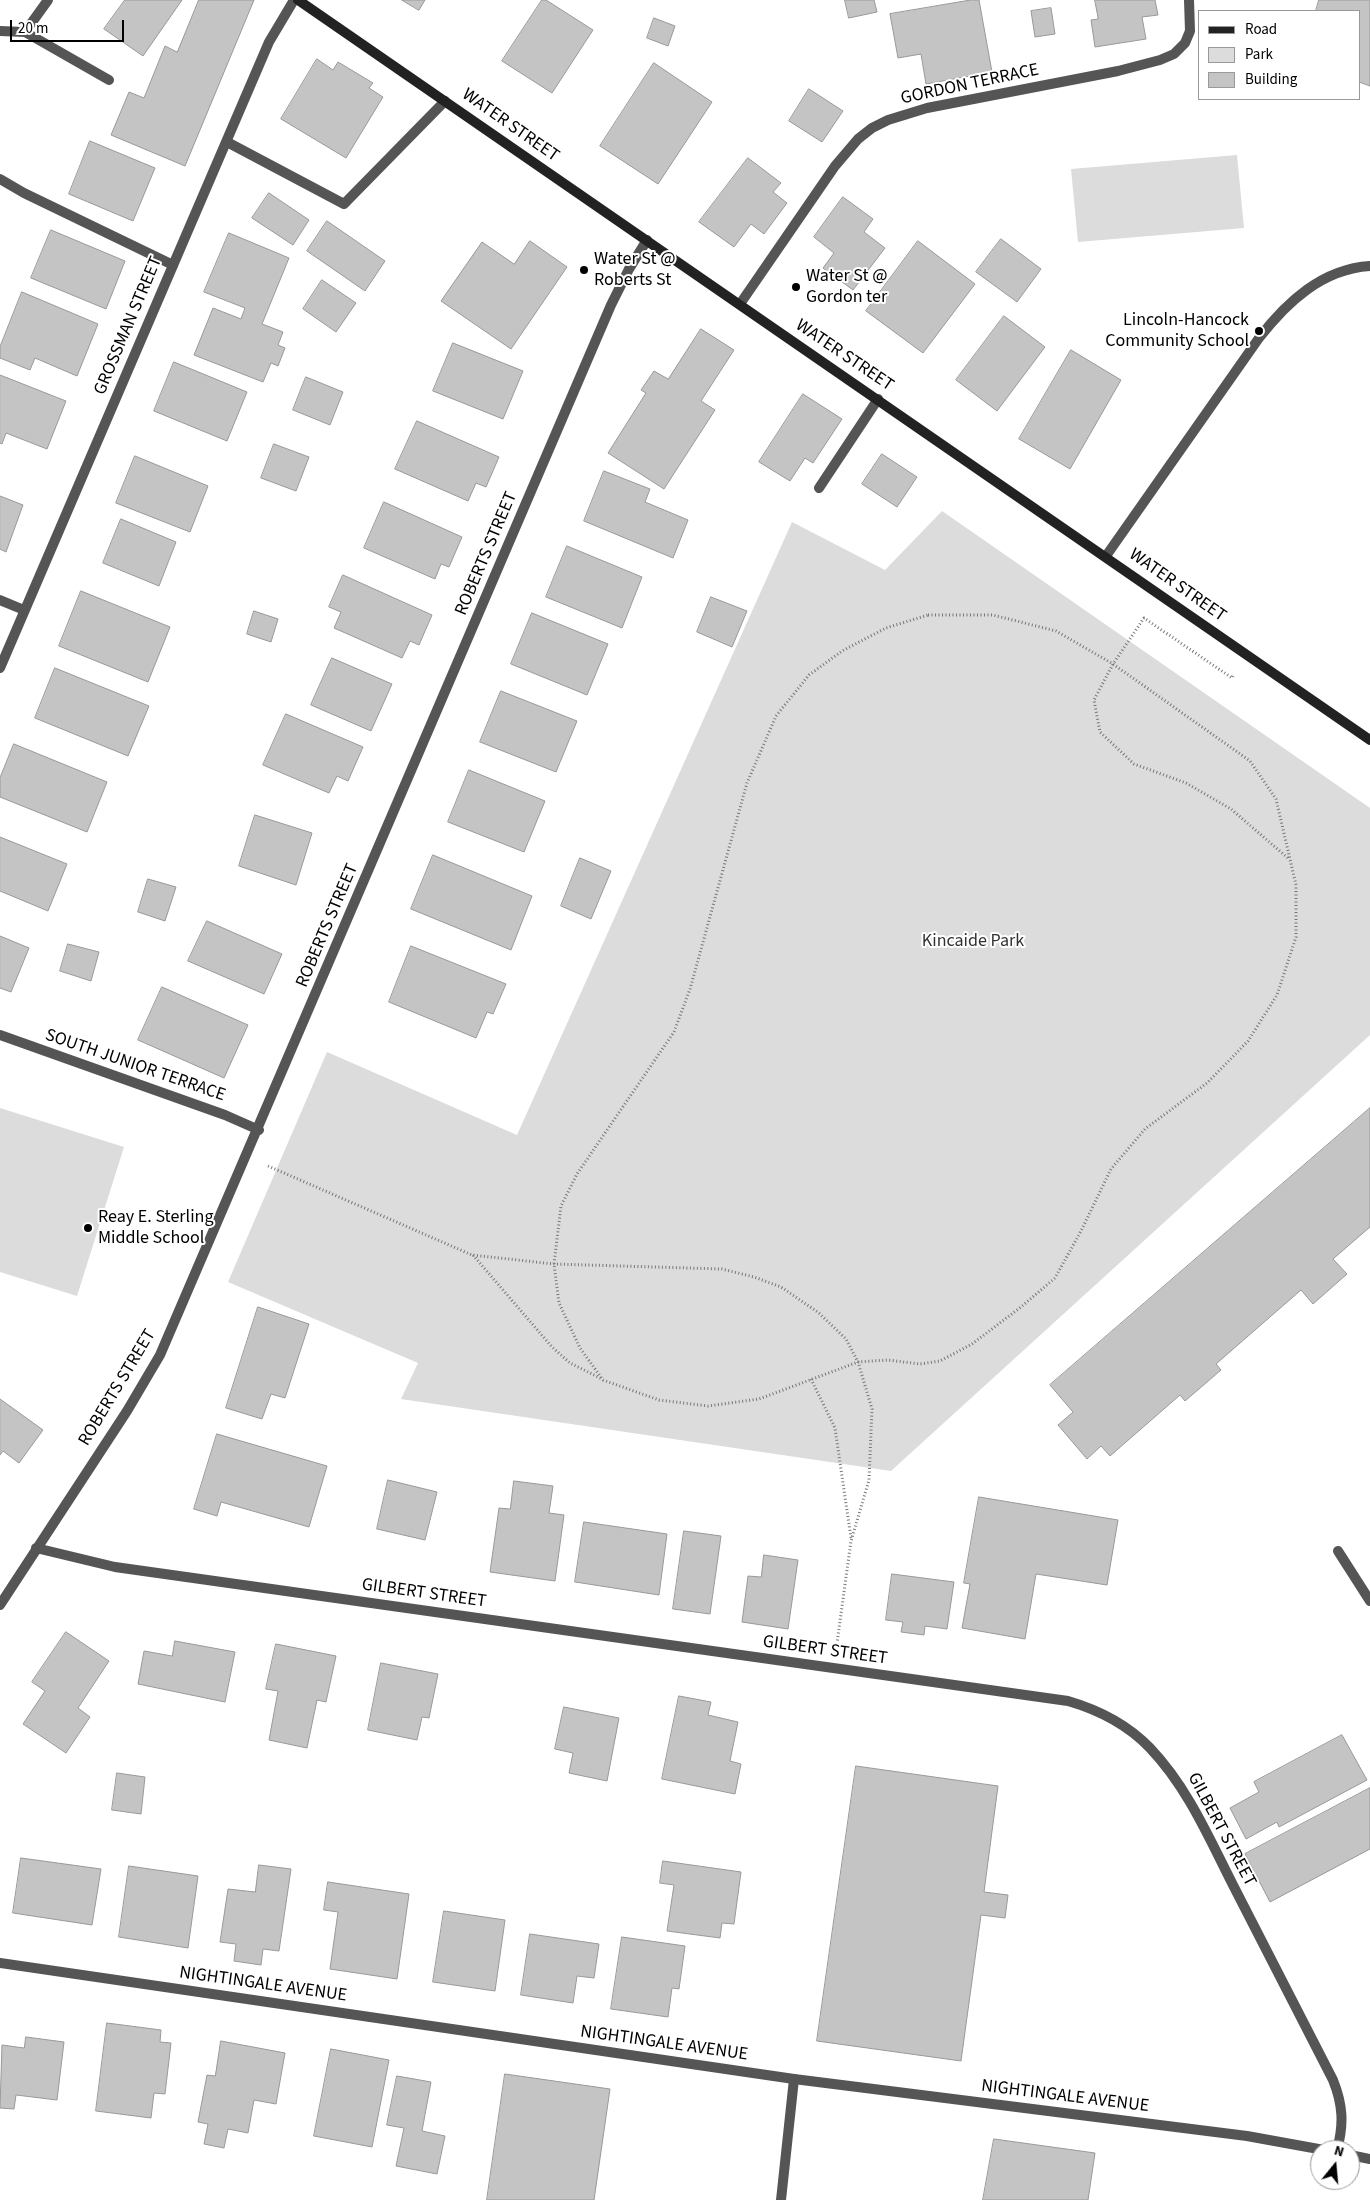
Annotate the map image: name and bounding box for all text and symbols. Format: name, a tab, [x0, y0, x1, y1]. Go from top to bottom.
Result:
scale bar	[12, 10, 126, 42]
legend	[1198, 10, 1360, 100]
text: 20 m	[18, 18, 48, 39]
text: Road	[1245, 19, 1277, 40]
text: Park	[1245, 44, 1273, 65]
street label: GORDON TERRACE	[899, 60, 1041, 110]
text: Building	[1245, 69, 1297, 90]
street label: WATER STREET	[457, 85, 563, 167]
place label: Water St @ Roberts St	[594, 249, 675, 292]
street label: GROSSMAN STREET	[90, 254, 168, 398]
marker: Water St @ Roberts St	[578, 264, 590, 276]
place label: Water St @ Gordon ter	[806, 266, 887, 308]
marker: Water St @ Gordon ter	[790, 281, 802, 293]
place label: Lincoln-Hancock Community School	[1105, 310, 1249, 352]
street label: WATER STREET	[791, 315, 897, 397]
marker: Lincoln-Hancock Community School	[1253, 325, 1265, 337]
street label: ROBERTS STREET	[451, 489, 523, 619]
street label: WATER STREET	[1124, 545, 1230, 627]
street label: ROBERTS STREET	[292, 861, 364, 991]
park label: Kincaide Park	[922, 931, 1024, 953]
street label: SOUTH JUNIOR TERRACE	[42, 1025, 228, 1107]
place label: Reay E. Sterling Middle School	[98, 1207, 214, 1250]
marker: Reay E. Sterling Middle School	[82, 1222, 94, 1234]
street label: ROBERTS STREET	[75, 1326, 161, 1450]
street label: GILBERT STREET	[360, 1575, 488, 1613]
street label: GILBERT STREET	[761, 1632, 889, 1670]
street label: GILBERT STREET	[1182, 1769, 1260, 1891]
street label: NIGHTINGALE AVENUE	[178, 1963, 348, 2007]
street label: NIGHTINGALE AVENUE	[579, 2022, 749, 2066]
street label: NIGHTINGALE AVENUE	[980, 2076, 1150, 2118]
north arrow	[1310, 2140, 1360, 2190]
text: N	[1332, 2141, 1346, 2163]

